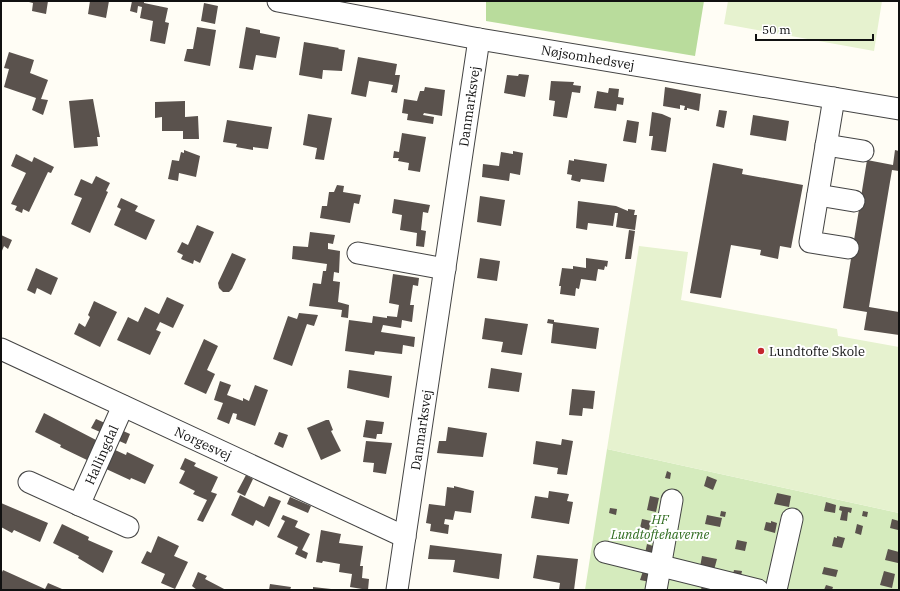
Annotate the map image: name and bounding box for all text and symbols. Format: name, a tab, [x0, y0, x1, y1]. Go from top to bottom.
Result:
scale bar	[756, 16, 873, 42]
text: 50 m	[762, 22, 791, 37]
street label: Nøjsomhedsvej	[540, 41, 636, 73]
street label: Danmarksvej	[455, 65, 483, 148]
place label: Lundtofte Skole	[769, 343, 865, 360]
marker: Lundtofte Skole	[756, 346, 766, 356]
street label: Danmarksvej	[406, 388, 435, 471]
street label: Hallingdal	[81, 422, 122, 487]
street label: Norgesvej	[172, 422, 234, 464]
park label: HF Lundtoftehaverne	[610, 511, 709, 543]

